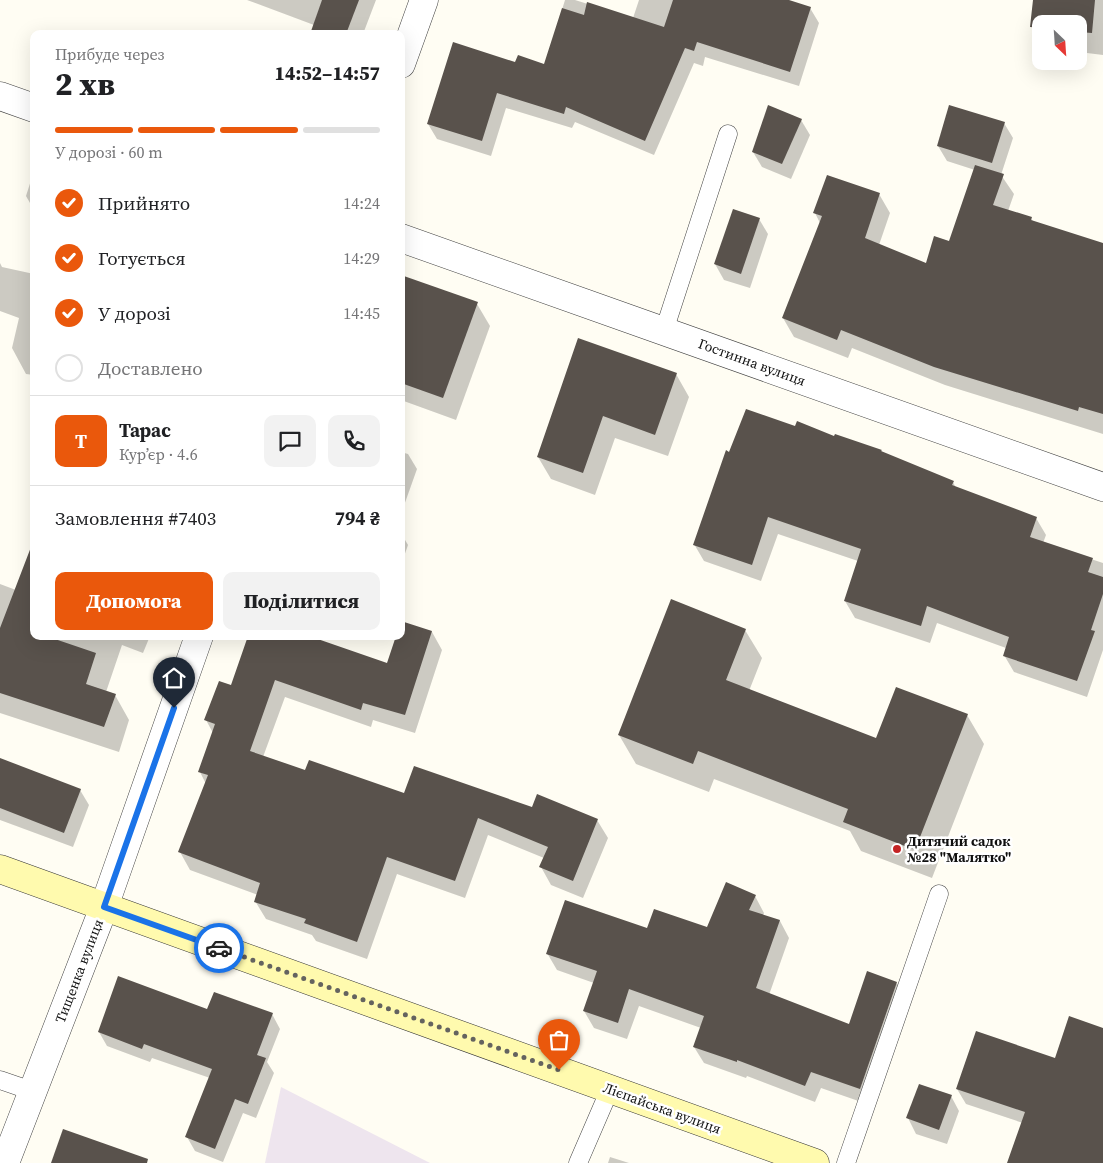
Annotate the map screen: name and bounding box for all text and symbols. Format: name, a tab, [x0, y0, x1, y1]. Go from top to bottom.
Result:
north arrow	[1032, 15, 1088, 70]
map controls	[1032, 15, 1087, 70]
text: Прибуде через	[55, 43, 165, 65]
text: 14:52–14:57	[275, 60, 380, 86]
text: 2 хв	[55, 62, 115, 106]
text: У дорозі · 60 m	[55, 141, 163, 163]
icon: check	[55, 189, 83, 217]
text: Прийнято	[98, 190, 190, 216]
text: 14:24	[343, 192, 380, 214]
icon: check	[55, 244, 83, 272]
text: Готується	[98, 245, 186, 271]
text: 14:29	[343, 247, 380, 269]
icon: check	[55, 299, 83, 327]
text: У дорозі	[98, 300, 171, 326]
text: 14:45	[343, 302, 380, 324]
street label: Гостинна вулиця	[696, 333, 808, 391]
text: Доставлено	[98, 355, 203, 381]
button: chat	[264, 415, 316, 467]
button: phone	[328, 415, 380, 467]
text: Тарас	[119, 417, 171, 443]
text: Т	[75, 428, 87, 454]
text: Кур’єр · 4.6	[119, 443, 198, 465]
text: Замовлення #7403	[55, 505, 216, 531]
text: 794 ₴	[335, 505, 380, 531]
button: Допомога	[55, 572, 213, 630]
button: Поділитися	[223, 572, 380, 630]
pin	[153, 657, 195, 708]
icon: home	[160, 664, 188, 692]
place label: Дитячий садок №28 "Малятко"	[907, 831, 1011, 867]
marker: Дитячий садок №28 "Малятко"	[891, 843, 903, 855]
street label: Тищенка вулиця	[50, 916, 108, 1026]
courier	[194, 923, 244, 973]
icon: car	[205, 934, 233, 962]
pin	[538, 1019, 580, 1070]
icon: bag	[545, 1026, 573, 1054]
street label: Лієпайська вулиця	[600, 1077, 724, 1139]

